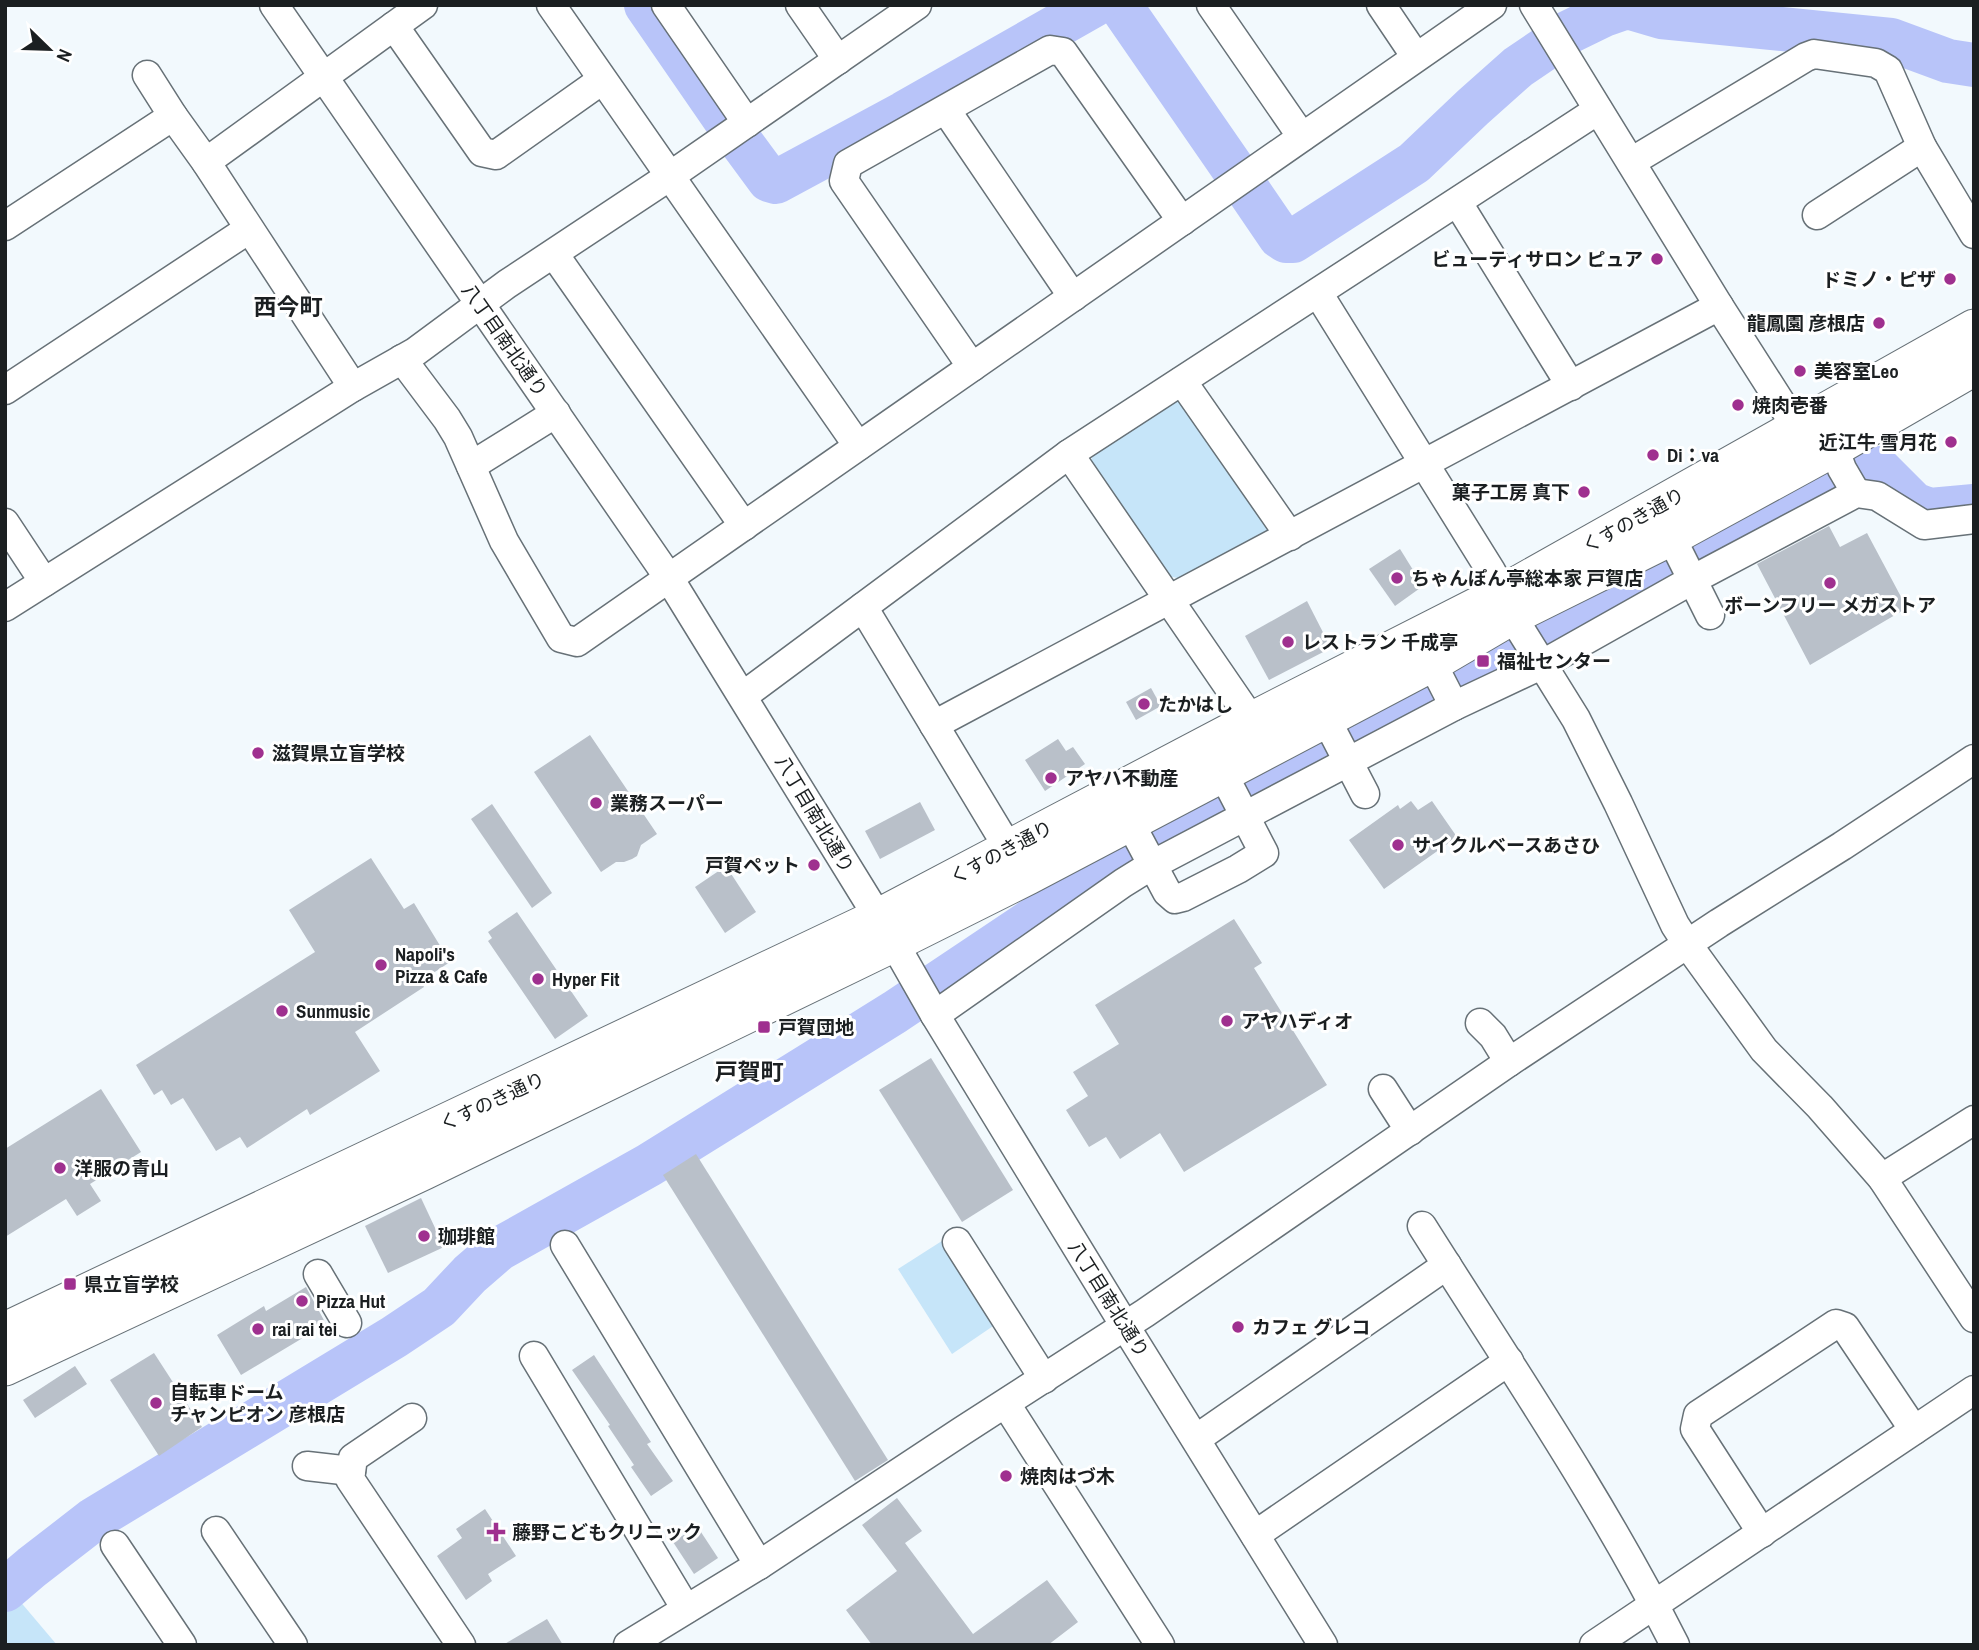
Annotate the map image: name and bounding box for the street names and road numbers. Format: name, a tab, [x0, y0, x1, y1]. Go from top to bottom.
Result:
street label: 八丁目南北通り	[456, 278, 554, 402]
street label: くすのき通り	[1577, 481, 1689, 559]
street label: 八丁目南北通り	[770, 750, 860, 878]
street label: くすのき通り	[945, 814, 1057, 890]
street label: くすのき通り	[435, 1065, 549, 1137]
street label: 八丁目南北通り	[1063, 1236, 1155, 1362]

